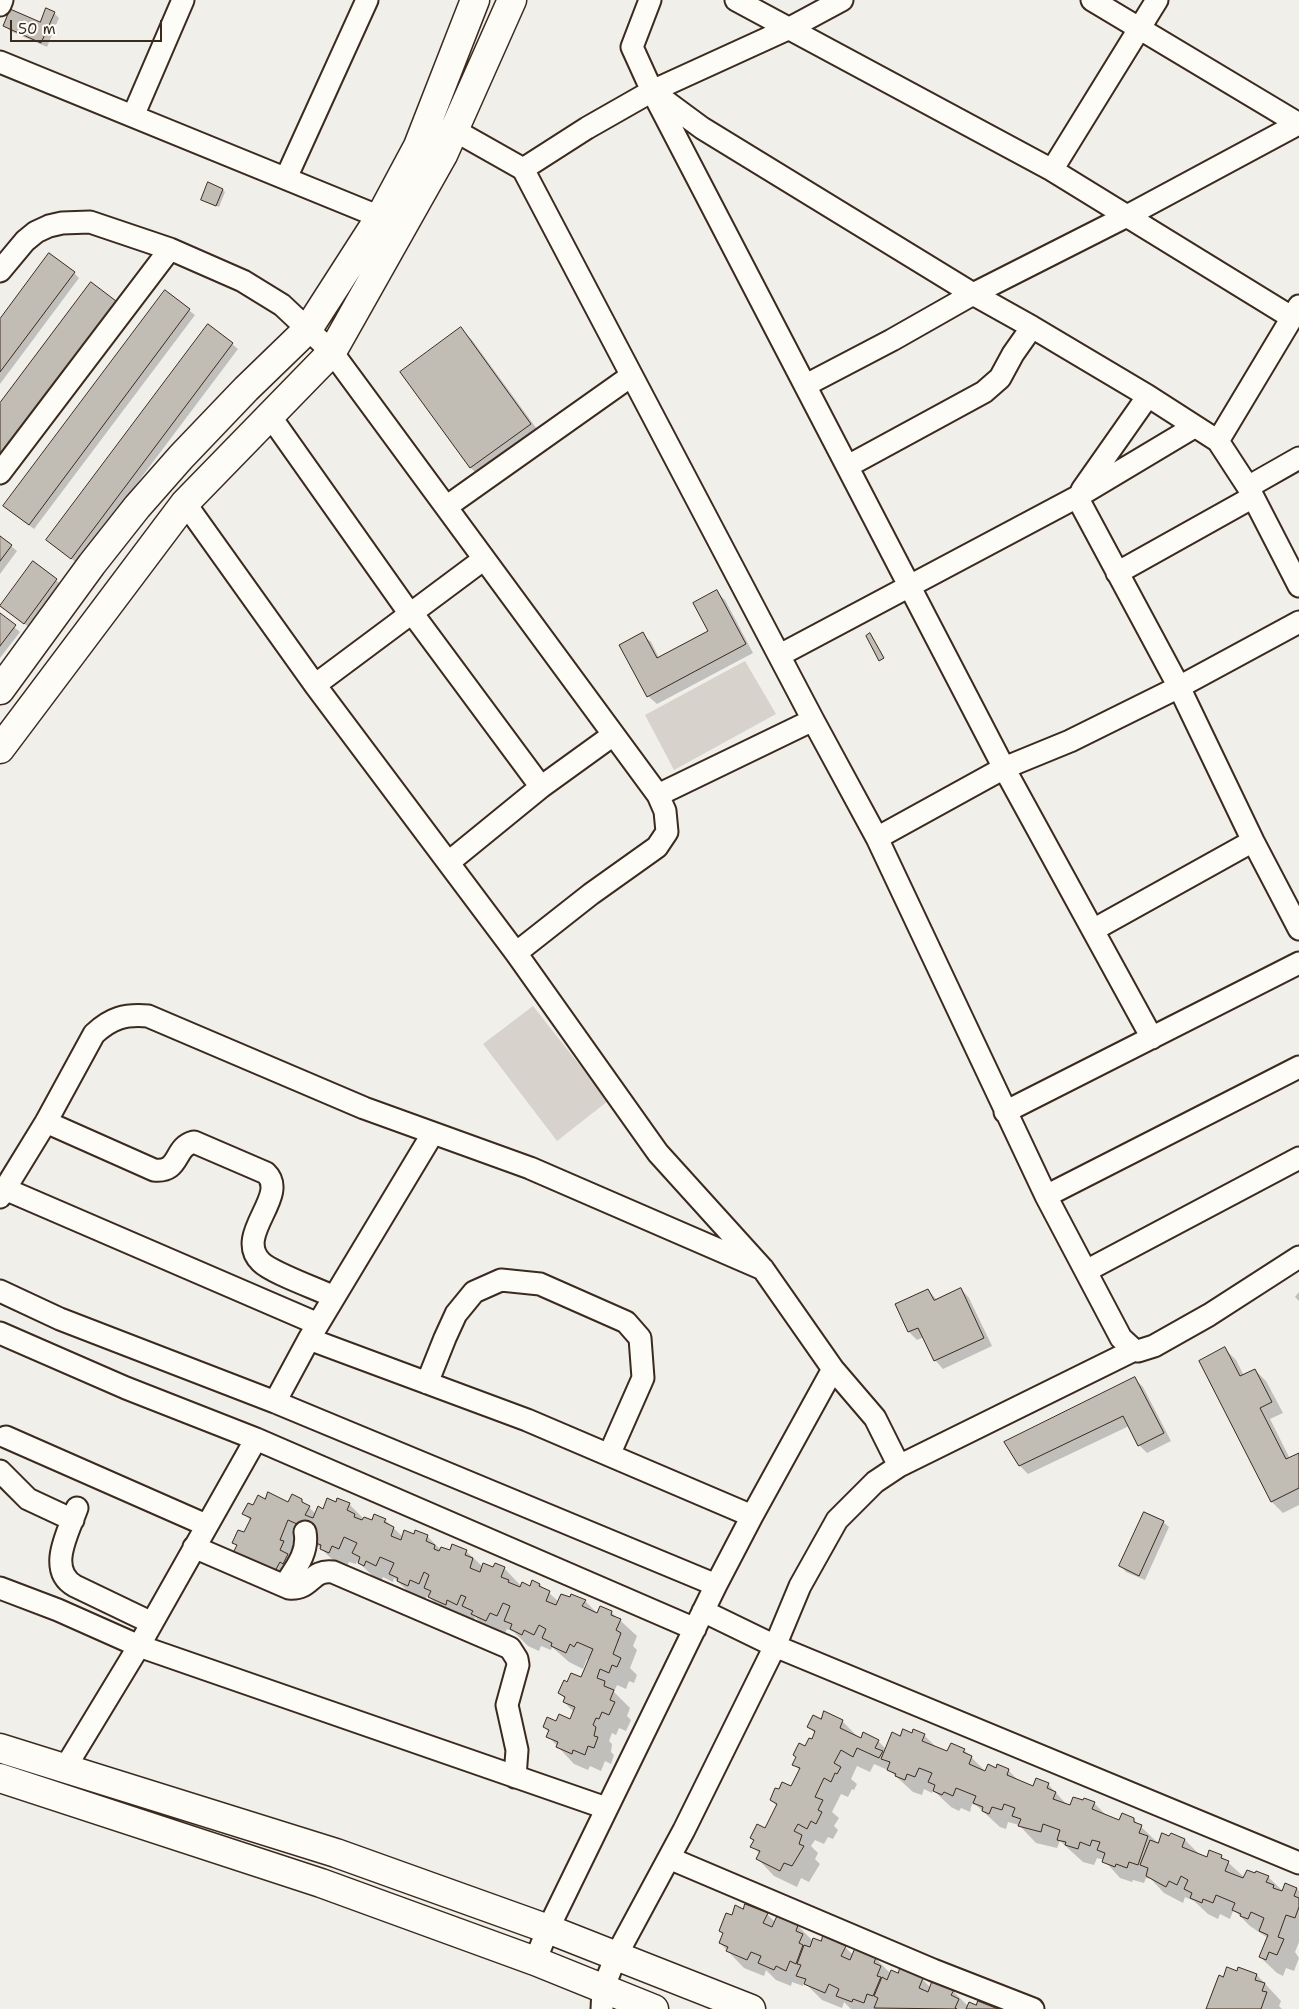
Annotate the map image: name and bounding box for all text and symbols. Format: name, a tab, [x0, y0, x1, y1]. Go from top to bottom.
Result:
scale bar	[12, 10, 165, 42]
text: 50 m	[18, 19, 56, 39]

